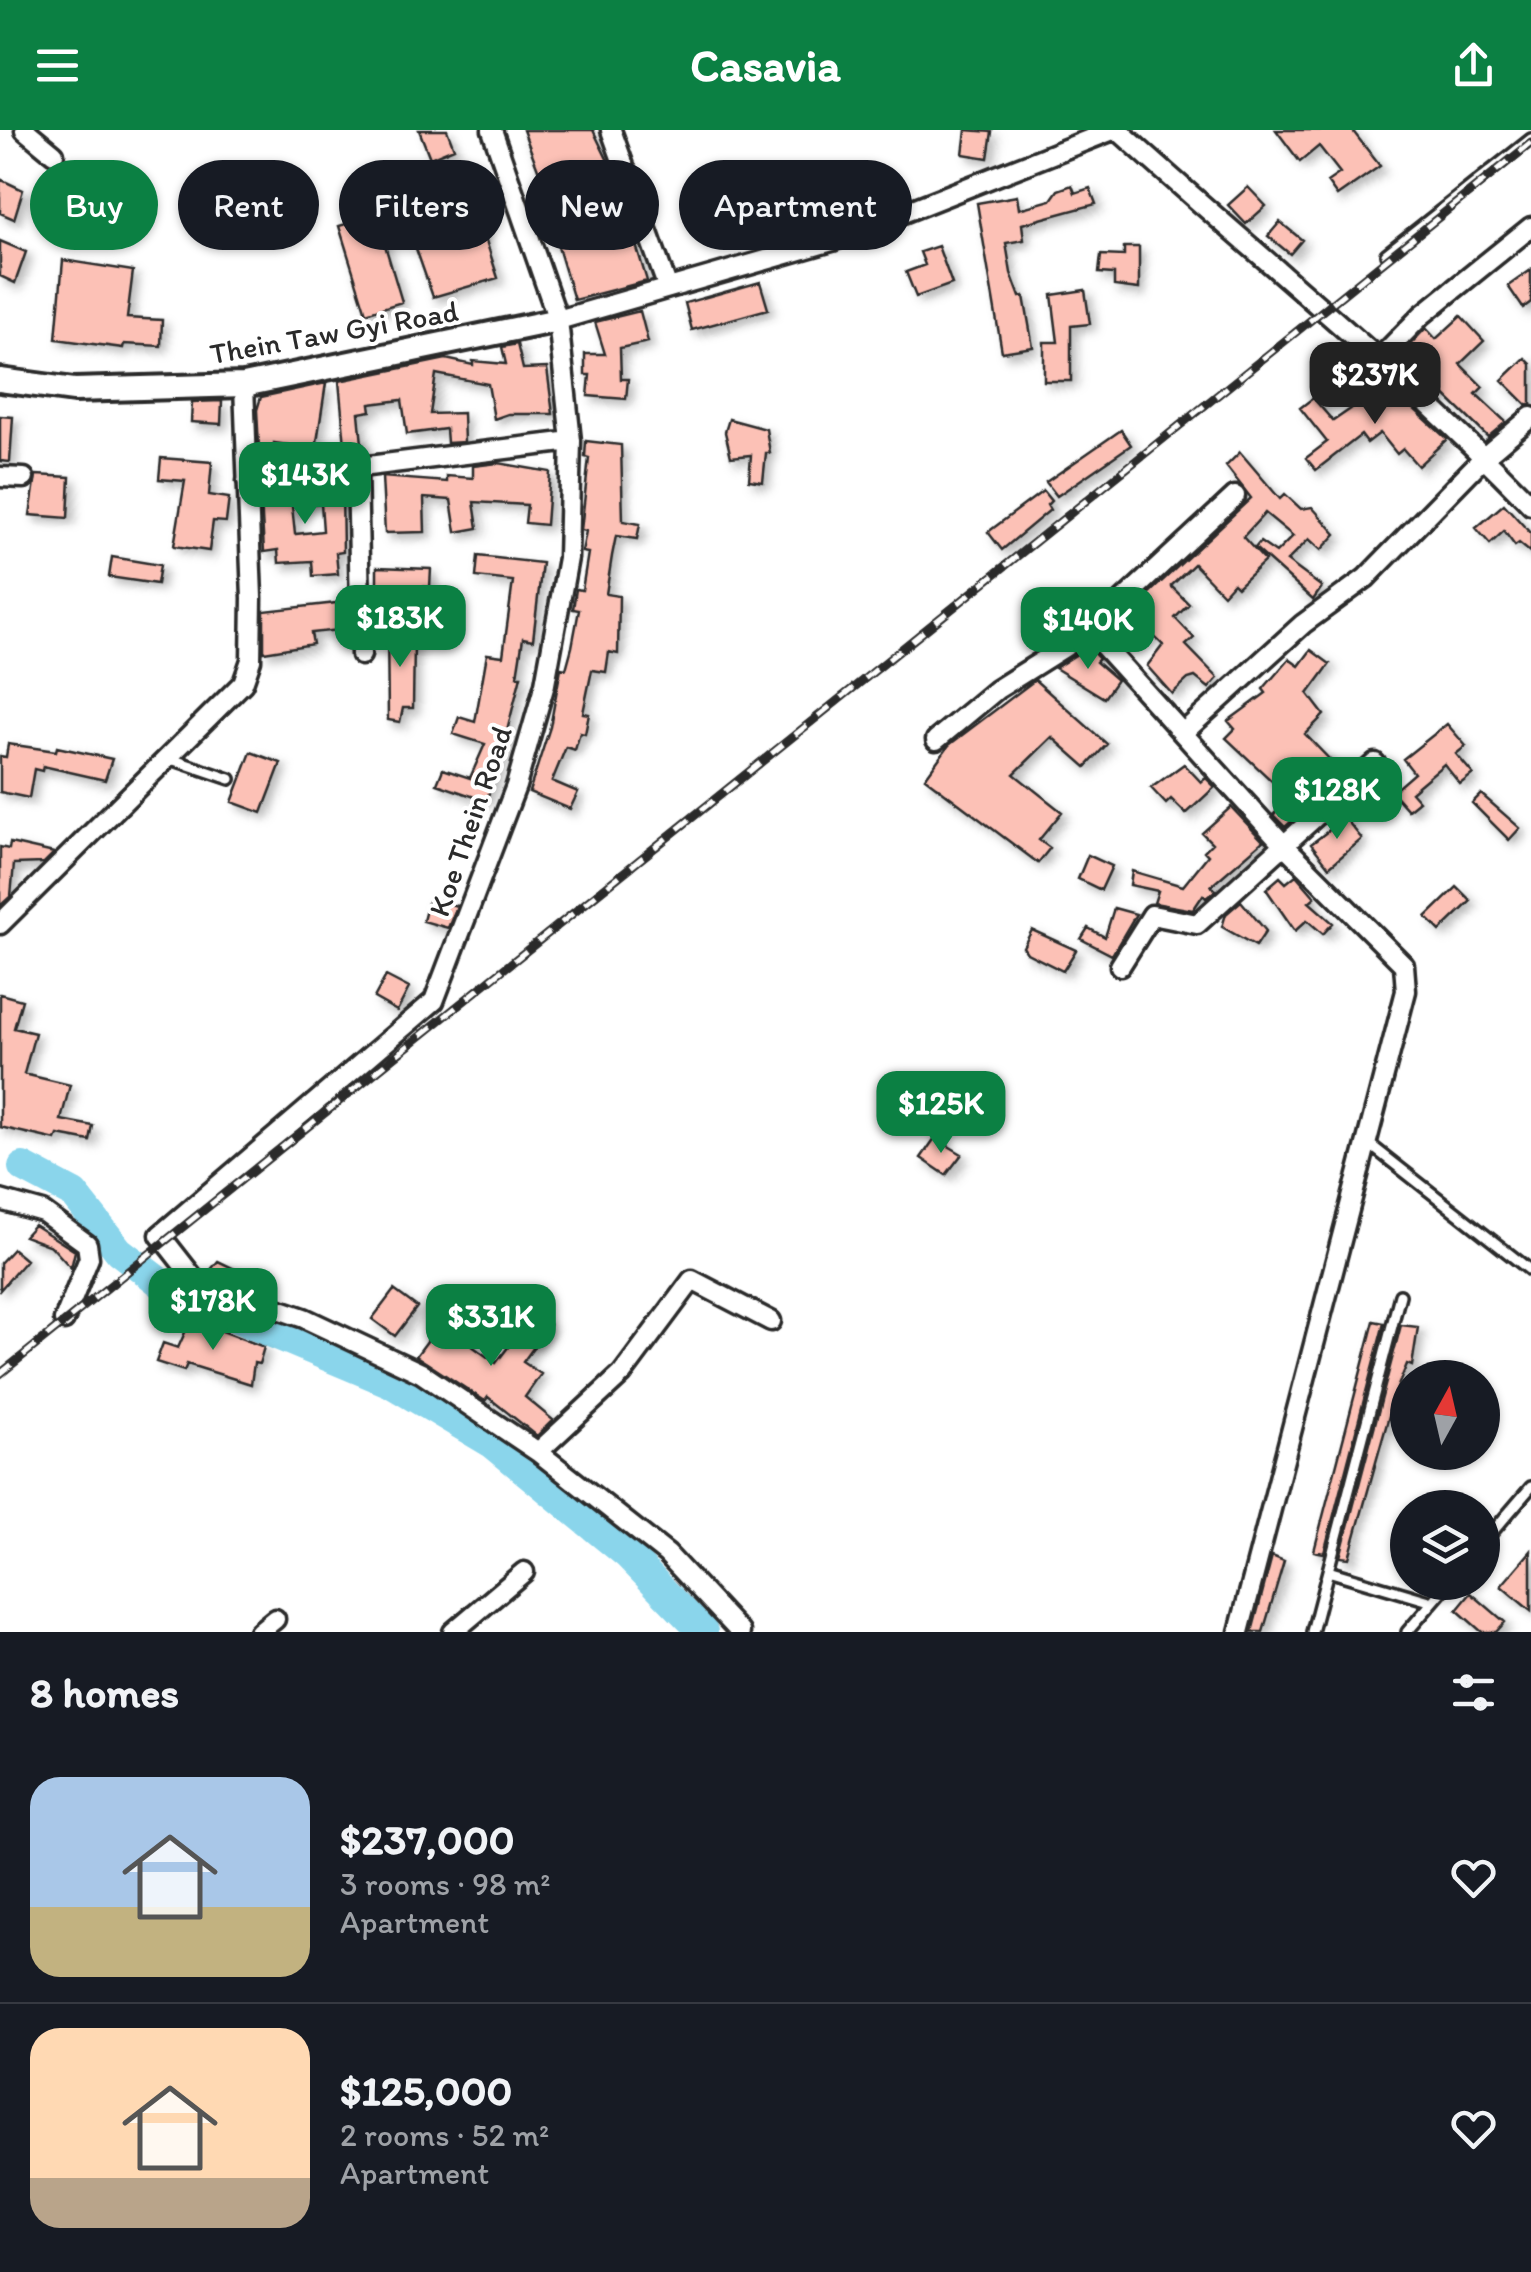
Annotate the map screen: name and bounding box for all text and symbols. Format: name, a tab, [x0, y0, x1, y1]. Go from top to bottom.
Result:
icon: menu	[30, 38, 85, 93]
text: Casavia	[690, 38, 841, 92]
icon: share	[1446, 38, 1501, 93]
chip: Buy	[30, 160, 158, 250]
chip: Rent	[178, 160, 319, 250]
chip: Filters	[339, 160, 505, 250]
chip: New	[525, 160, 659, 250]
chip: Apartment	[679, 160, 912, 250]
street label: Thein Taw Gyi Road	[207, 292, 461, 372]
pin: $237K	[1305, 342, 1445, 427]
text: $237K	[1332, 355, 1418, 393]
pin: $143K	[235, 442, 375, 527]
text: $143K	[261, 455, 349, 493]
pin: $183K	[330, 585, 470, 670]
pin: $140K	[1018, 587, 1158, 672]
text: $183K	[357, 598, 443, 636]
text: $140K	[1043, 600, 1133, 638]
street label: Koe Thein Road	[420, 721, 520, 921]
pin: $128K	[1267, 757, 1407, 842]
text: $128K	[1294, 770, 1380, 808]
pin: $125K	[871, 1071, 1011, 1156]
text: $125K	[898, 1084, 984, 1122]
pin: $178K	[143, 1268, 283, 1353]
text: $178K	[171, 1281, 255, 1319]
pin: $331K	[421, 1284, 561, 1369]
text: $331K	[448, 1297, 534, 1335]
north arrow	[1390, 1360, 1500, 1470]
map controls	[1390, 1360, 1500, 1600]
button: layers	[1390, 1490, 1500, 1600]
icon: filters	[1446, 1665, 1501, 1720]
text: 8 homes	[30, 1667, 179, 1718]
text: $237,000	[340, 1814, 515, 1865]
icon: home	[110, 1817, 230, 1937]
icon: heart	[1446, 1850, 1501, 1905]
text: 3 rooms · 98 m²	[340, 1865, 551, 1903]
text: Apartment	[340, 1903, 489, 1941]
text: $125,000	[340, 2065, 513, 2116]
icon: home	[110, 2068, 230, 2188]
icon: heart	[1446, 2101, 1501, 2156]
text: 2 rooms · 52 m²	[340, 2116, 549, 2154]
text: Apartment	[340, 2154, 489, 2192]

